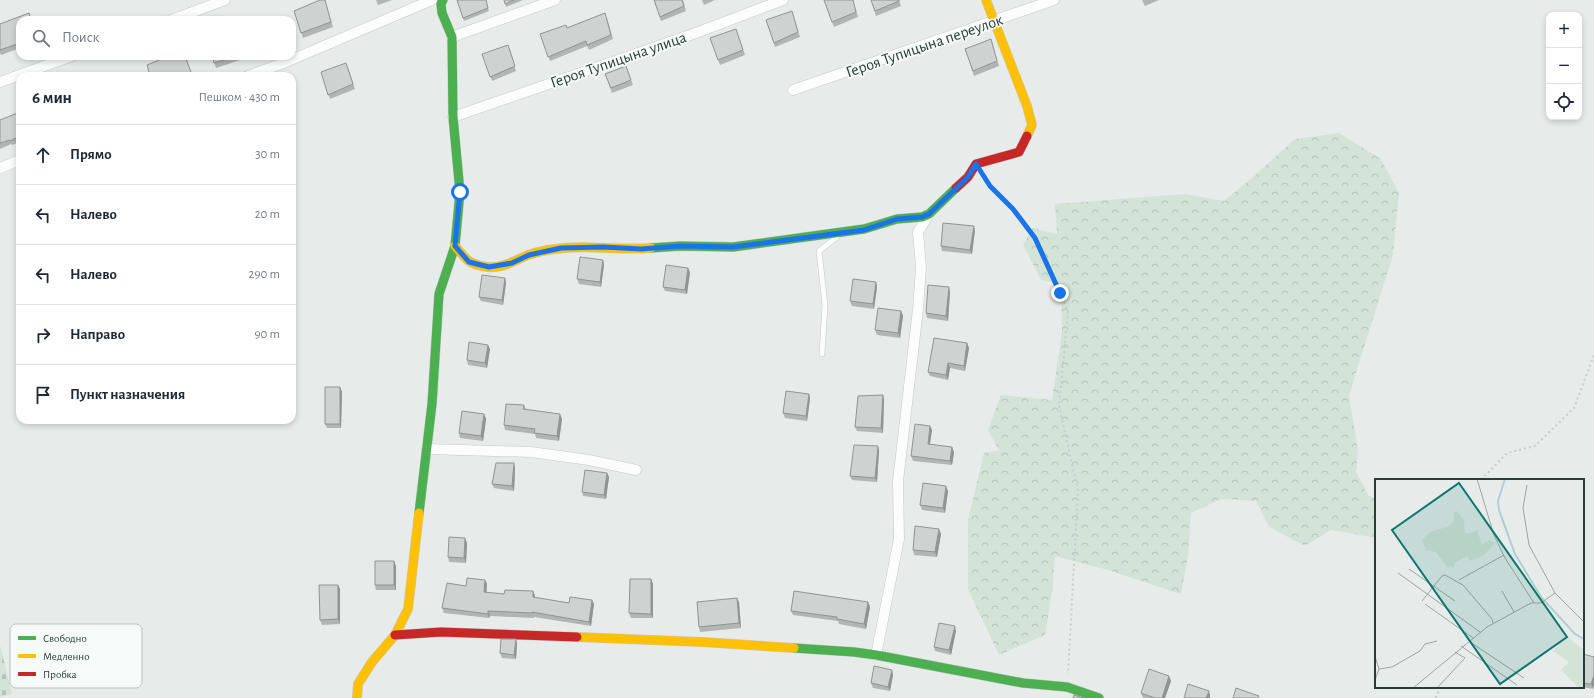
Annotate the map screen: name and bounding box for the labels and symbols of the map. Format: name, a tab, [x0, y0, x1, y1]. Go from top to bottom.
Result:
street label: Героя Тупицына переулок	[844, 11, 1006, 81]
street label: Героя Тупицына улица	[548, 29, 689, 92]
route start	[451, 183, 469, 201]
route end	[1051, 284, 1069, 302]
inset map	[1375, 479, 1584, 688]
legend	[10, 624, 142, 688]
text: Свободно	[43, 633, 87, 644]
text: Медленно	[43, 651, 90, 662]
text: Пробка	[43, 669, 76, 680]

